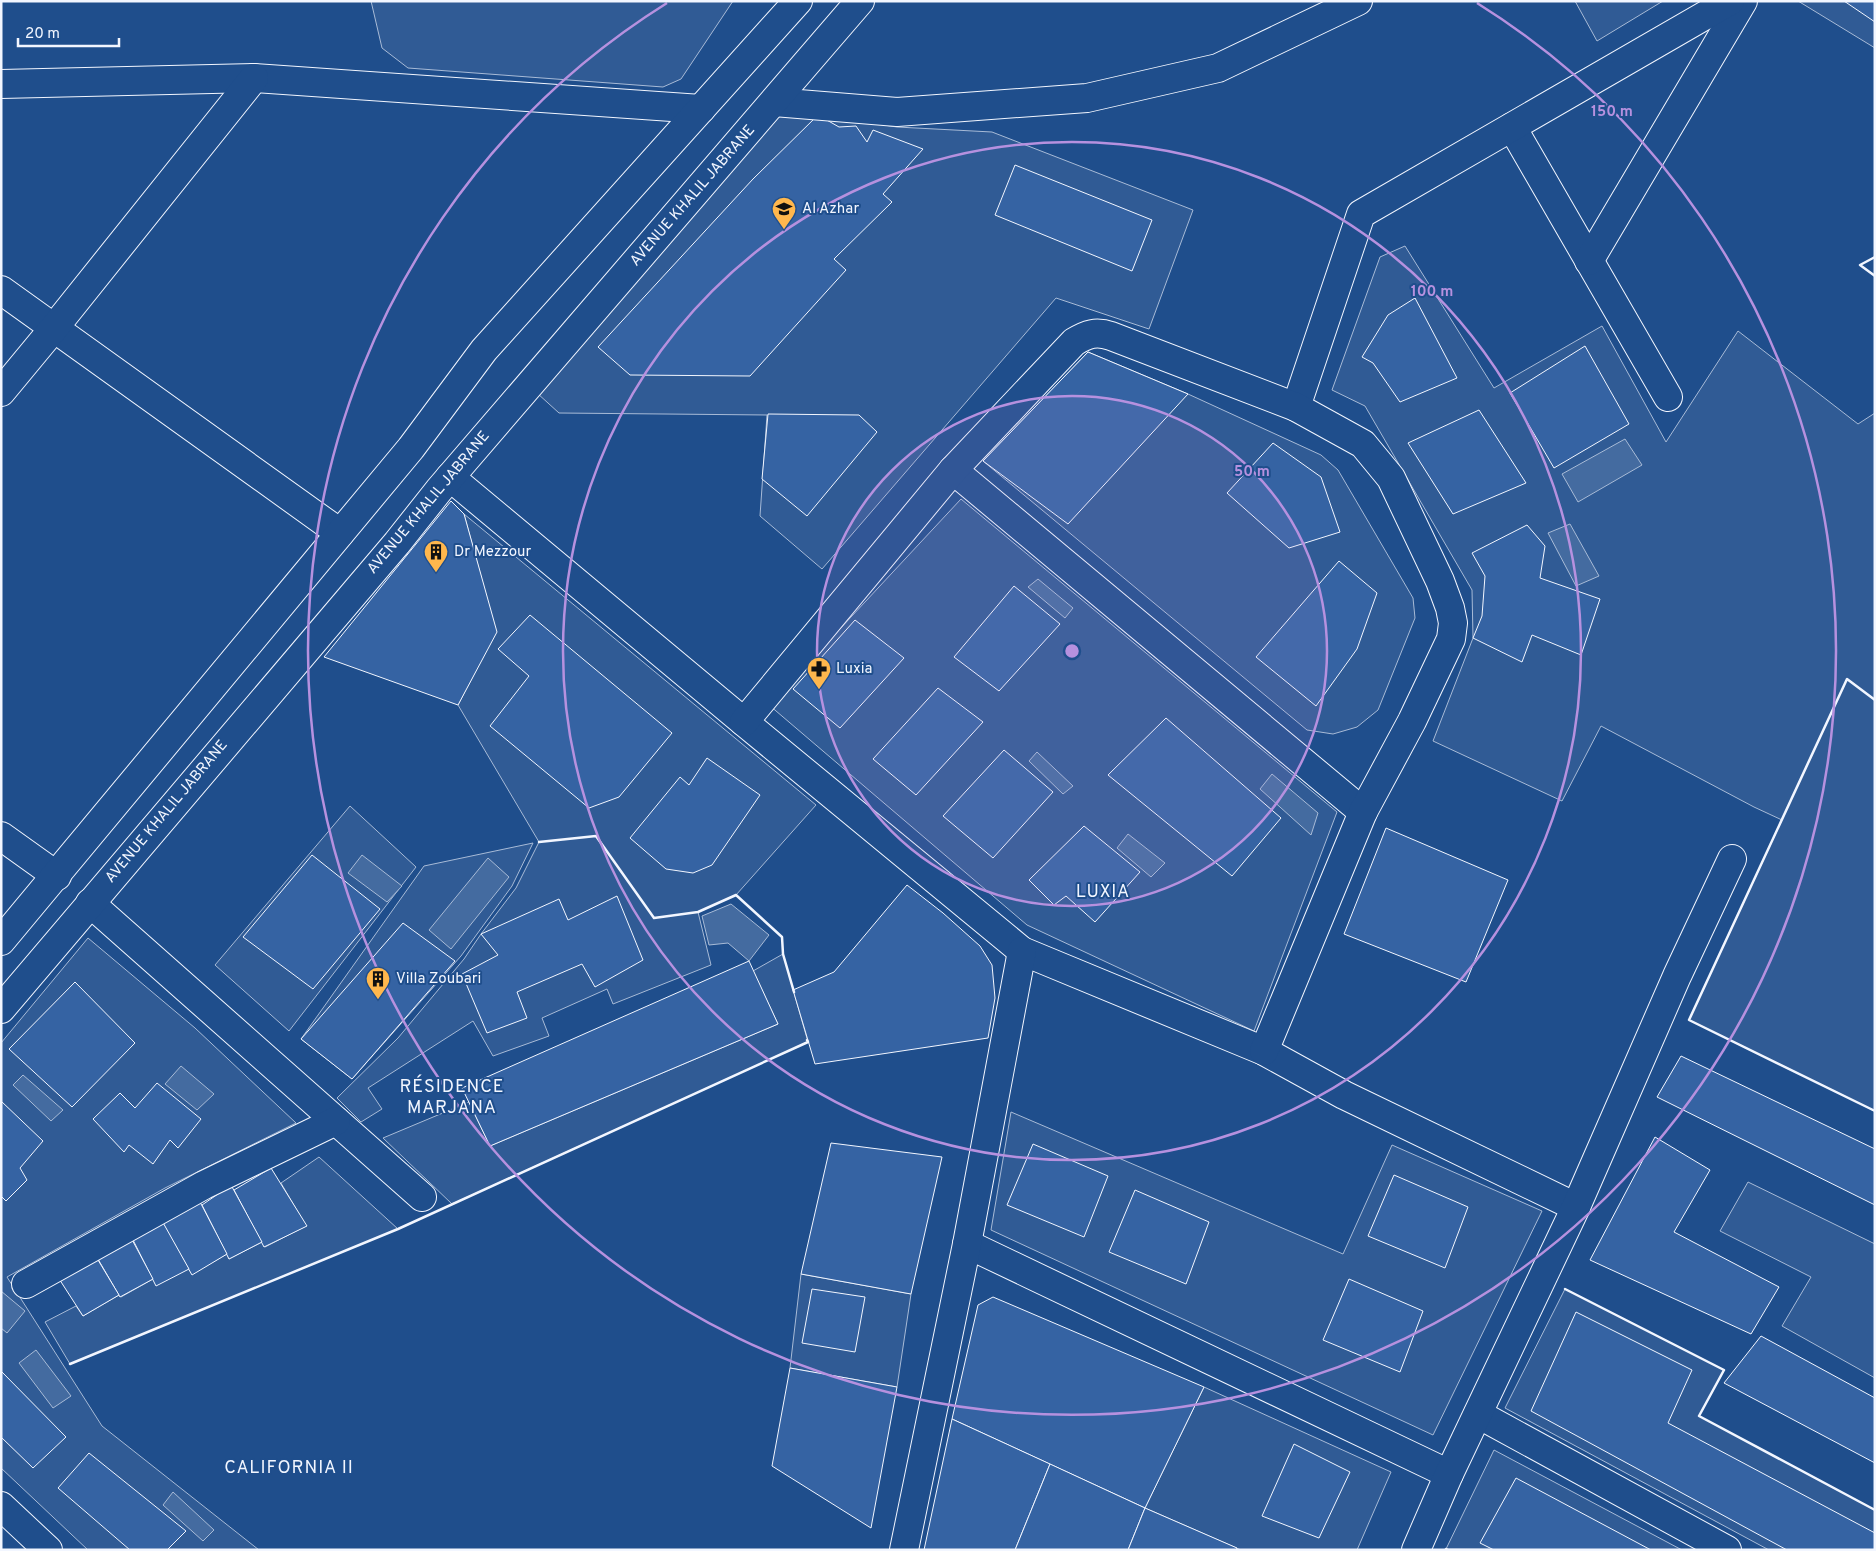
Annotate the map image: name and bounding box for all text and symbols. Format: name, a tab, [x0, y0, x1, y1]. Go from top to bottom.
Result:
scale bar	[18, 15, 119, 47]
text: 20 m	[25, 25, 60, 44]
text: 150 m	[1591, 103, 1633, 122]
street label: AVENUE KHALIL JABRANE	[626, 121, 760, 271]
school or university icon: Al Azhar	[771, 196, 797, 230]
place label: Al Azhar	[802, 200, 859, 219]
text: 100 m	[1411, 283, 1453, 302]
street label: AVENUE KHALIL JABRANE	[364, 428, 494, 578]
text: 50 m	[1234, 463, 1270, 482]
building icon: Dr Mezzour	[423, 539, 449, 573]
place label: Dr Mezzour	[454, 543, 532, 562]
centre of rings	[1063, 642, 1081, 660]
pharmacy icon: Luxia	[806, 656, 832, 690]
place label: Luxia	[836, 660, 872, 679]
street label: AVENUE KHALIL JABRANE	[102, 737, 232, 887]
district label: LUXIA	[1076, 881, 1130, 904]
building icon: Villa Zoubari	[365, 966, 391, 1000]
place label: Villa Zoubari	[396, 970, 481, 989]
district label: RÉSIDENCE MARJANA	[399, 1074, 505, 1120]
district label: CALIFORNIA II	[224, 1457, 354, 1480]

